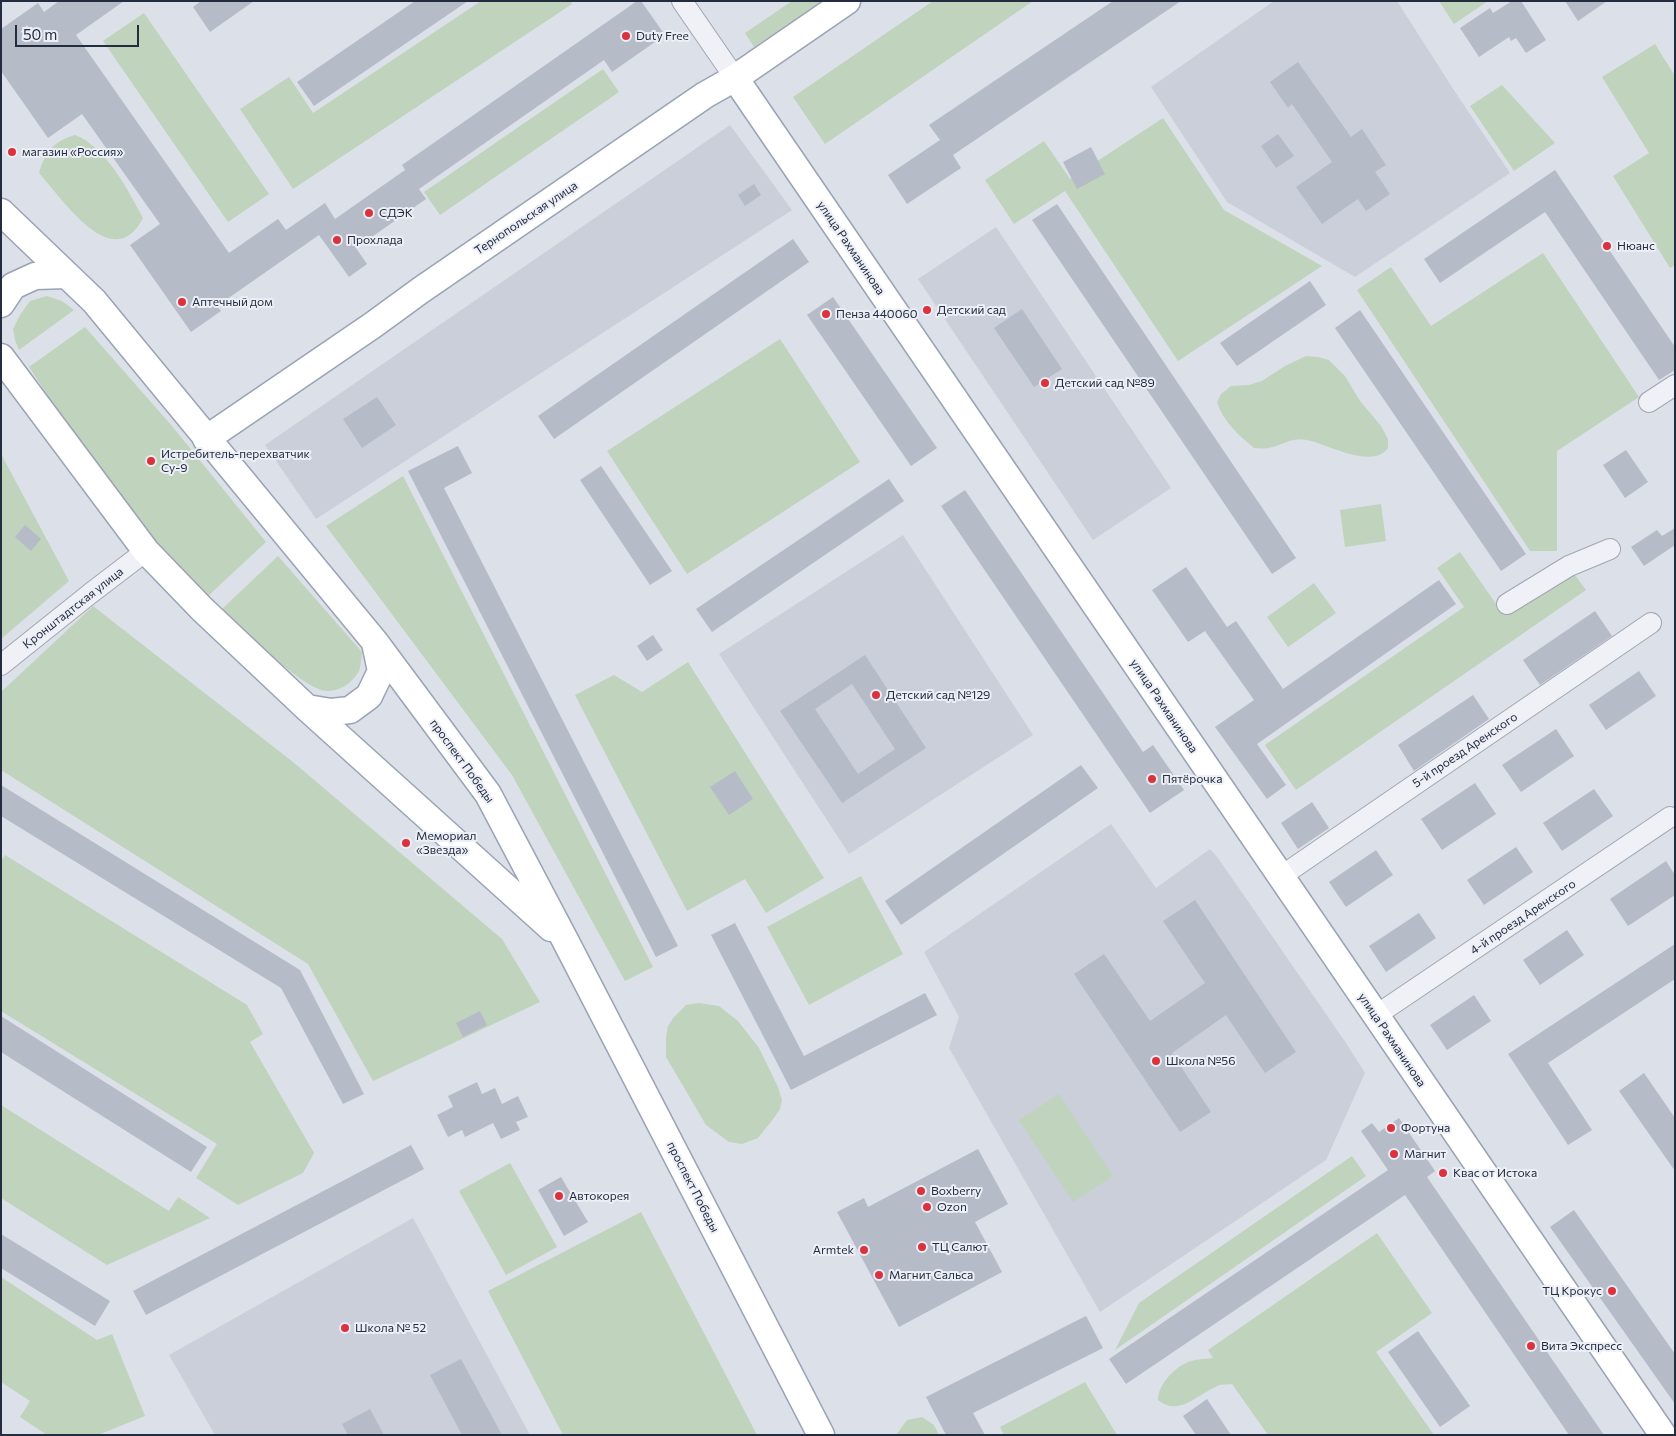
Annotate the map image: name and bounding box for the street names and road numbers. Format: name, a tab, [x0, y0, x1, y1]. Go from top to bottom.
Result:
street label: Тернопольская улица	[472, 178, 580, 258]
street label: улица Рахманинова	[814, 198, 888, 298]
street label: Кронштадтская улица	[20, 564, 126, 652]
street label: улица Рахманинова	[1127, 656, 1201, 756]
street label: 5-й проезд Аренского	[1410, 709, 1520, 791]
street label: проспект Победы	[427, 716, 497, 806]
street label: 4-й проезд Аренского	[1468, 876, 1578, 958]
street label: улица Рахманинова	[1355, 990, 1429, 1090]
street label: проспект Победы	[664, 1139, 722, 1235]

